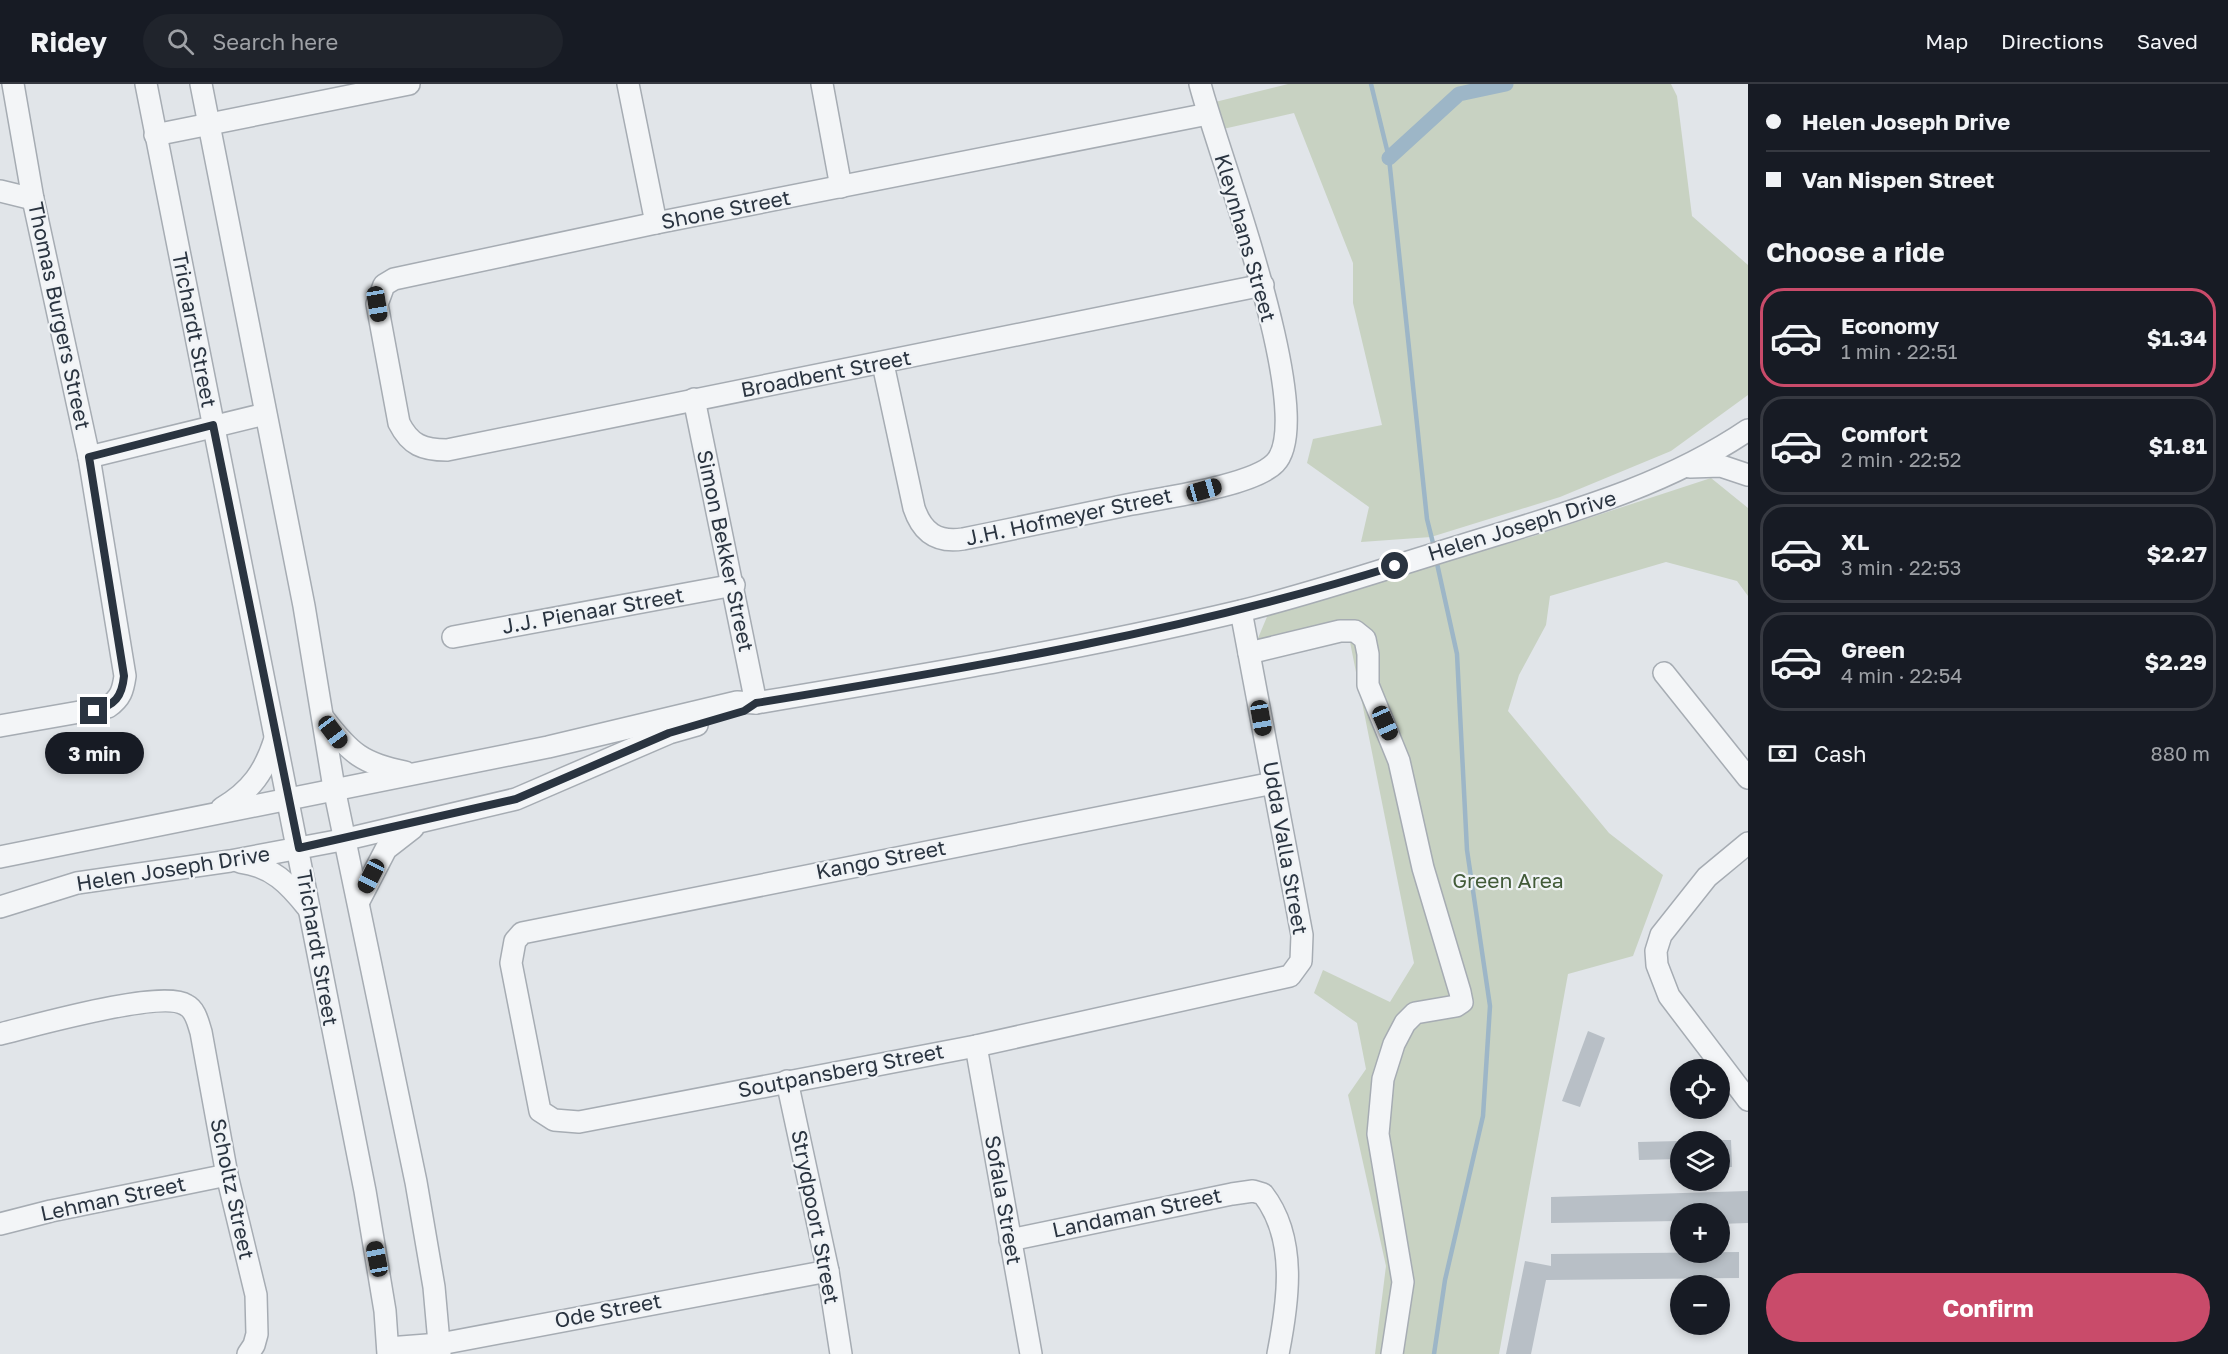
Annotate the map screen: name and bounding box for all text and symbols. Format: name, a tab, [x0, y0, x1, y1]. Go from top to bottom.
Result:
search box	[143, 14, 563, 68]
text: Ridey	[30, 25, 107, 58]
icon: search	[164, 25, 197, 58]
text: Search here	[212, 28, 338, 55]
text: Map	[1925, 28, 1968, 54]
text: Directions	[2001, 28, 2104, 54]
text: Saved	[2137, 28, 2198, 54]
text: Helen Joseph Drive	[1802, 108, 2010, 135]
street label: Kleynhans Street	[1210, 151, 1282, 325]
text: Van Nispen Street	[1802, 166, 1994, 193]
street label: Shone Street	[659, 184, 793, 234]
street label: Thomas Burgers Street	[23, 200, 97, 432]
text: Choose a ride	[1766, 236, 1945, 268]
street label: Trichardt Street	[167, 250, 223, 410]
car	[365, 285, 389, 323]
icon: car	[1769, 311, 1823, 365]
text: Economy	[1841, 312, 1939, 339]
text: $1.34	[2147, 324, 2207, 351]
text: 1 min · 22:51	[1841, 339, 1958, 363]
street label: Broadbent Street	[738, 344, 913, 402]
icon: car	[1769, 419, 1823, 473]
text: Comfort	[1841, 420, 1928, 447]
text: $1.81	[2148, 432, 2207, 459]
street label: Simon Bekker Street	[692, 447, 760, 654]
text: 2 min · 22:52	[1841, 447, 1961, 471]
car	[1184, 476, 1224, 504]
street label: J.H. Hofmeyer Street	[963, 481, 1174, 551]
street label: Helen Joseph Drive	[1424, 484, 1619, 566]
icon: car	[1769, 527, 1823, 581]
text: XL	[1841, 528, 1869, 555]
text: $2.27	[2146, 540, 2207, 567]
route start	[1381, 552, 1408, 579]
text: 3 min · 22:53	[1841, 555, 1962, 579]
street label: J.J. Pienaar Street	[500, 581, 686, 639]
icon: car	[1769, 635, 1823, 689]
text: Green	[1841, 636, 1905, 663]
text: $2.29	[2144, 648, 2207, 675]
text: 4 min · 22:54	[1841, 663, 1963, 687]
route end	[80, 697, 107, 724]
car	[1249, 699, 1273, 737]
car	[1369, 703, 1401, 743]
car	[315, 712, 351, 752]
callout: 3 min	[44, 732, 144, 774]
icon: cash	[1766, 737, 1799, 770]
text: Cash	[1814, 740, 1867, 767]
text: 3 min	[68, 741, 121, 765]
text: 880 m	[2151, 741, 2210, 765]
street label: Udda Valla Street	[1258, 759, 1314, 937]
street label: Kango Street	[814, 834, 948, 884]
street label: Helen Joseph Drive	[74, 840, 272, 896]
car	[355, 856, 387, 896]
park label: Green Area	[1452, 867, 1564, 893]
street label: Trichardt Street	[291, 868, 344, 1028]
street label: Soutpansberg Street	[736, 1037, 946, 1103]
map controls	[1670, 1059, 1730, 1335]
button: locate	[1670, 1059, 1730, 1119]
street label: Scholtz Street	[205, 1116, 261, 1262]
street label: Strydpoort Street	[786, 1127, 846, 1306]
button: layers	[1670, 1131, 1730, 1191]
street label: Sofala Street	[980, 1133, 1028, 1267]
street label: Lehman Street	[38, 1170, 188, 1226]
street label: Landaman Street	[1050, 1181, 1224, 1243]
button: +	[1670, 1203, 1730, 1263]
car	[365, 1240, 389, 1278]
button: Confirm	[1766, 1273, 2210, 1342]
button: −	[1670, 1275, 1730, 1335]
street label: Ode Street	[552, 1287, 663, 1333]

